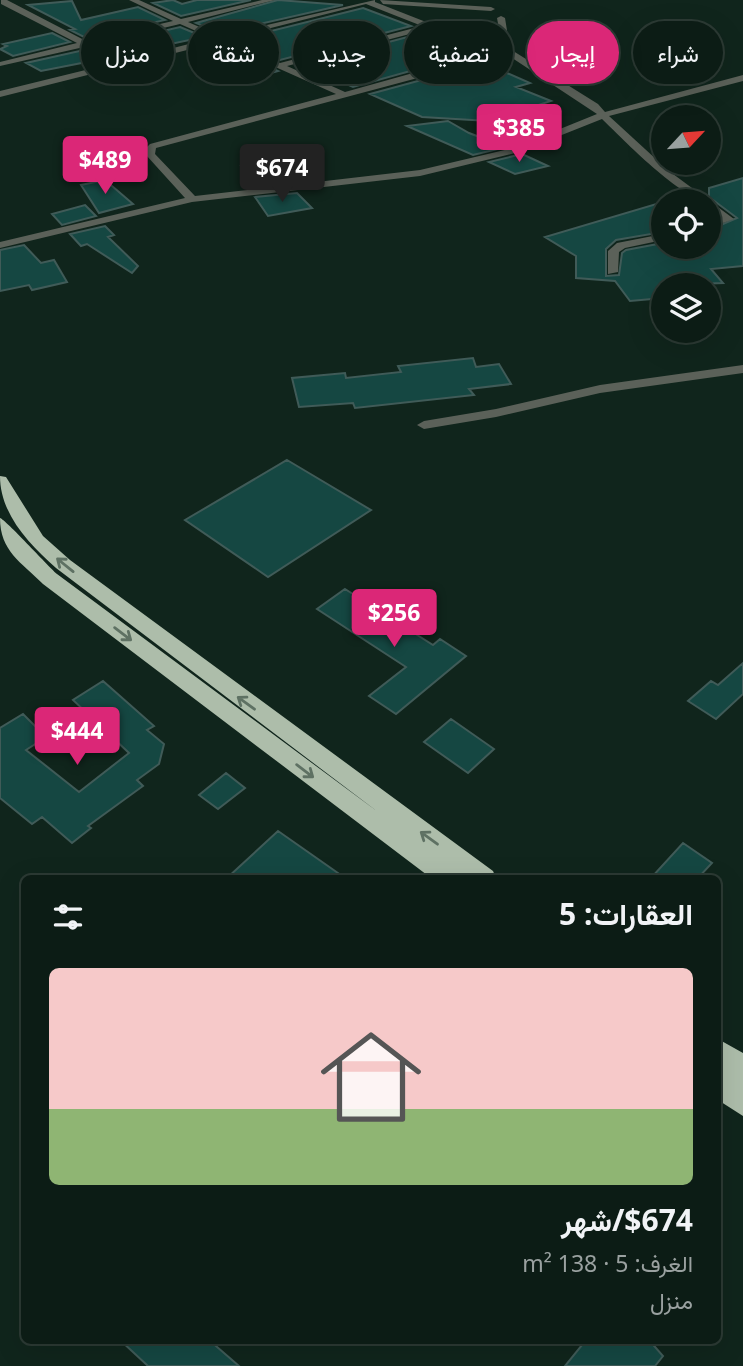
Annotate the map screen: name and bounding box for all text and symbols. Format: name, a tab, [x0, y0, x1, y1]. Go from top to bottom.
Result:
chip: منزل	[81, 21, 174, 84]
chip: شقة	[188, 21, 279, 84]
chip: جديد	[293, 21, 390, 84]
chip: تصفية	[404, 21, 513, 84]
chip: إيجار	[527, 21, 619, 84]
chip: شراء	[633, 21, 723, 84]
pin: $385	[478, 104, 560, 164]
north arrow	[651, 105, 721, 175]
map controls	[651, 105, 721, 343]
text: $385	[493, 111, 545, 143]
pin: $489	[64, 136, 146, 196]
text: $489	[79, 143, 131, 175]
pin: $674	[241, 144, 323, 204]
text: $674	[256, 151, 308, 183]
button: locate	[651, 189, 721, 259]
button: layers	[651, 273, 721, 343]
one-way arrow	[56, 558, 74, 573]
pin: $256	[353, 590, 435, 649]
text: $256	[368, 596, 420, 628]
one-way arrow	[113, 627, 132, 642]
one-way arrow	[237, 696, 256, 710]
pin: $444	[36, 708, 118, 767]
text: $444	[51, 714, 103, 746]
one-way arrow	[295, 763, 314, 778]
one-way arrow	[420, 831, 439, 845]
text: العقارات: 5	[559, 893, 693, 934]
icon: filters	[49, 898, 87, 936]
icon: home	[308, 1014, 434, 1140]
text: $674/شهر	[561, 1199, 693, 1240]
text: الغرف: 5 · 138 m²	[522, 1247, 693, 1279]
text: منزل	[650, 1284, 693, 1316]

